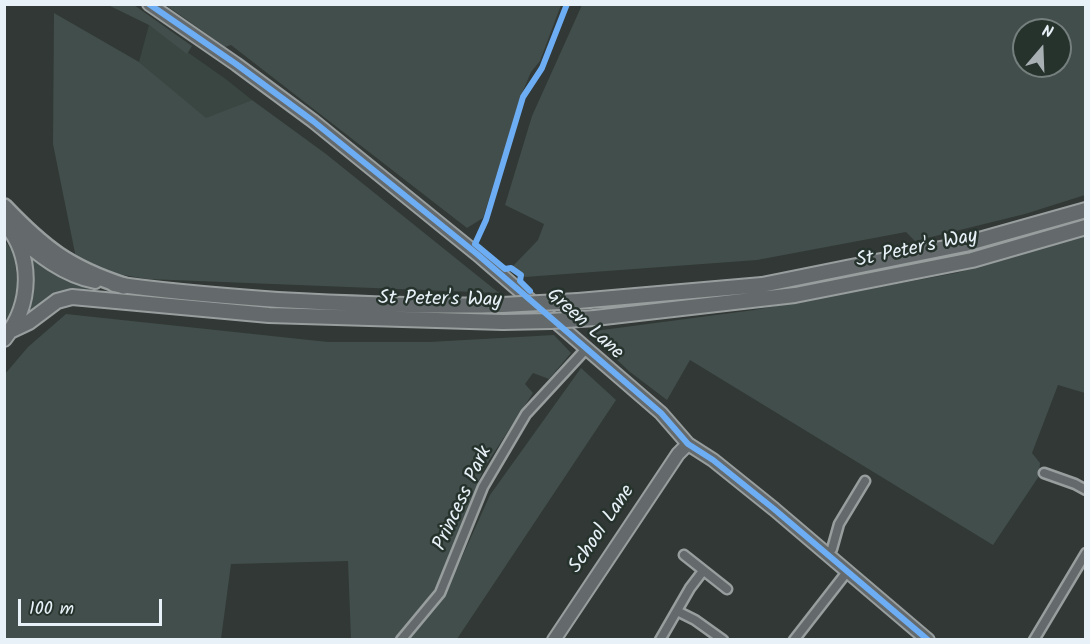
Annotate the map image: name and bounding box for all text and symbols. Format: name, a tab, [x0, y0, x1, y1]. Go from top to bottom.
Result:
north arrow	[1012, 18, 1072, 78]
text: N	[1039, 19, 1056, 46]
street label: St Peter's Way	[854, 225, 980, 275]
street label: Green Lane	[540, 284, 628, 366]
street label: St Peter's Way	[378, 288, 502, 314]
street label: Princess Park	[429, 443, 499, 555]
street label: School Lane	[565, 481, 641, 579]
scale bar	[21, 587, 165, 625]
text: 100 m	[29, 595, 74, 624]

